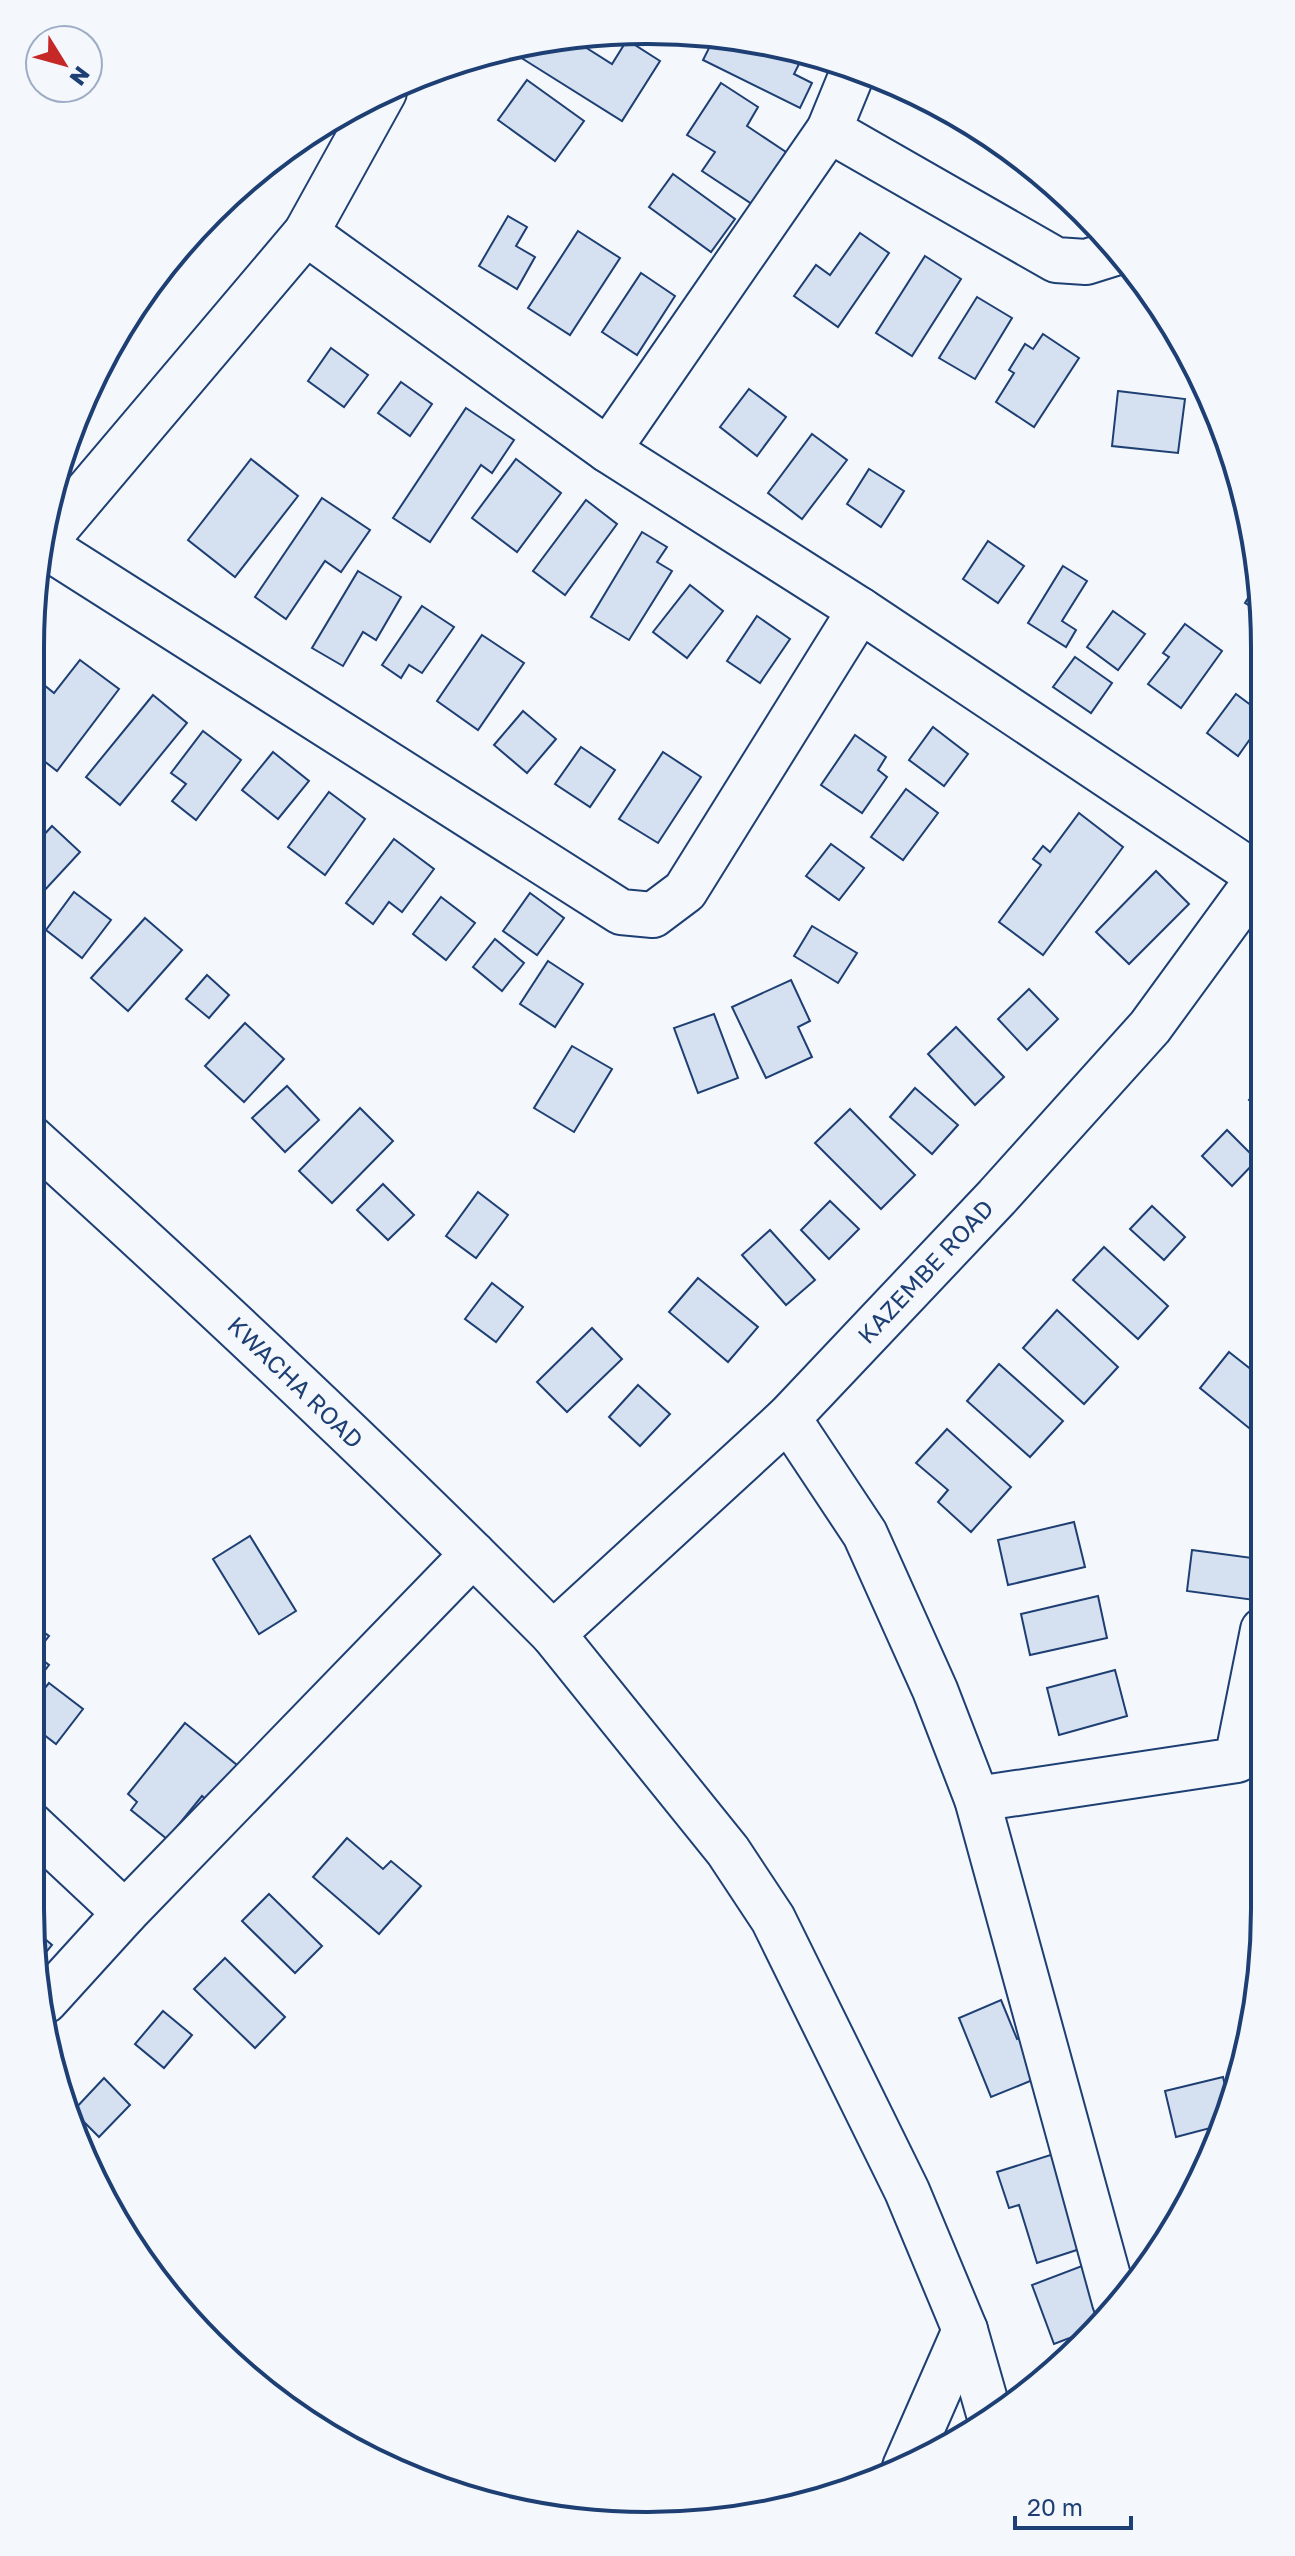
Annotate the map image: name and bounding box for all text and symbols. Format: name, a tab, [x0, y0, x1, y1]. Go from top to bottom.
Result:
north arrow	[24, 24, 104, 104]
text: N	[65, 62, 96, 91]
street label: KAZEMBE ROAD	[851, 1193, 999, 1349]
street label: KWACHA ROAD	[222, 1310, 370, 1454]
scale bar	[1015, 2480, 1131, 2530]
text: 20 m	[1027, 2492, 1083, 2521]

